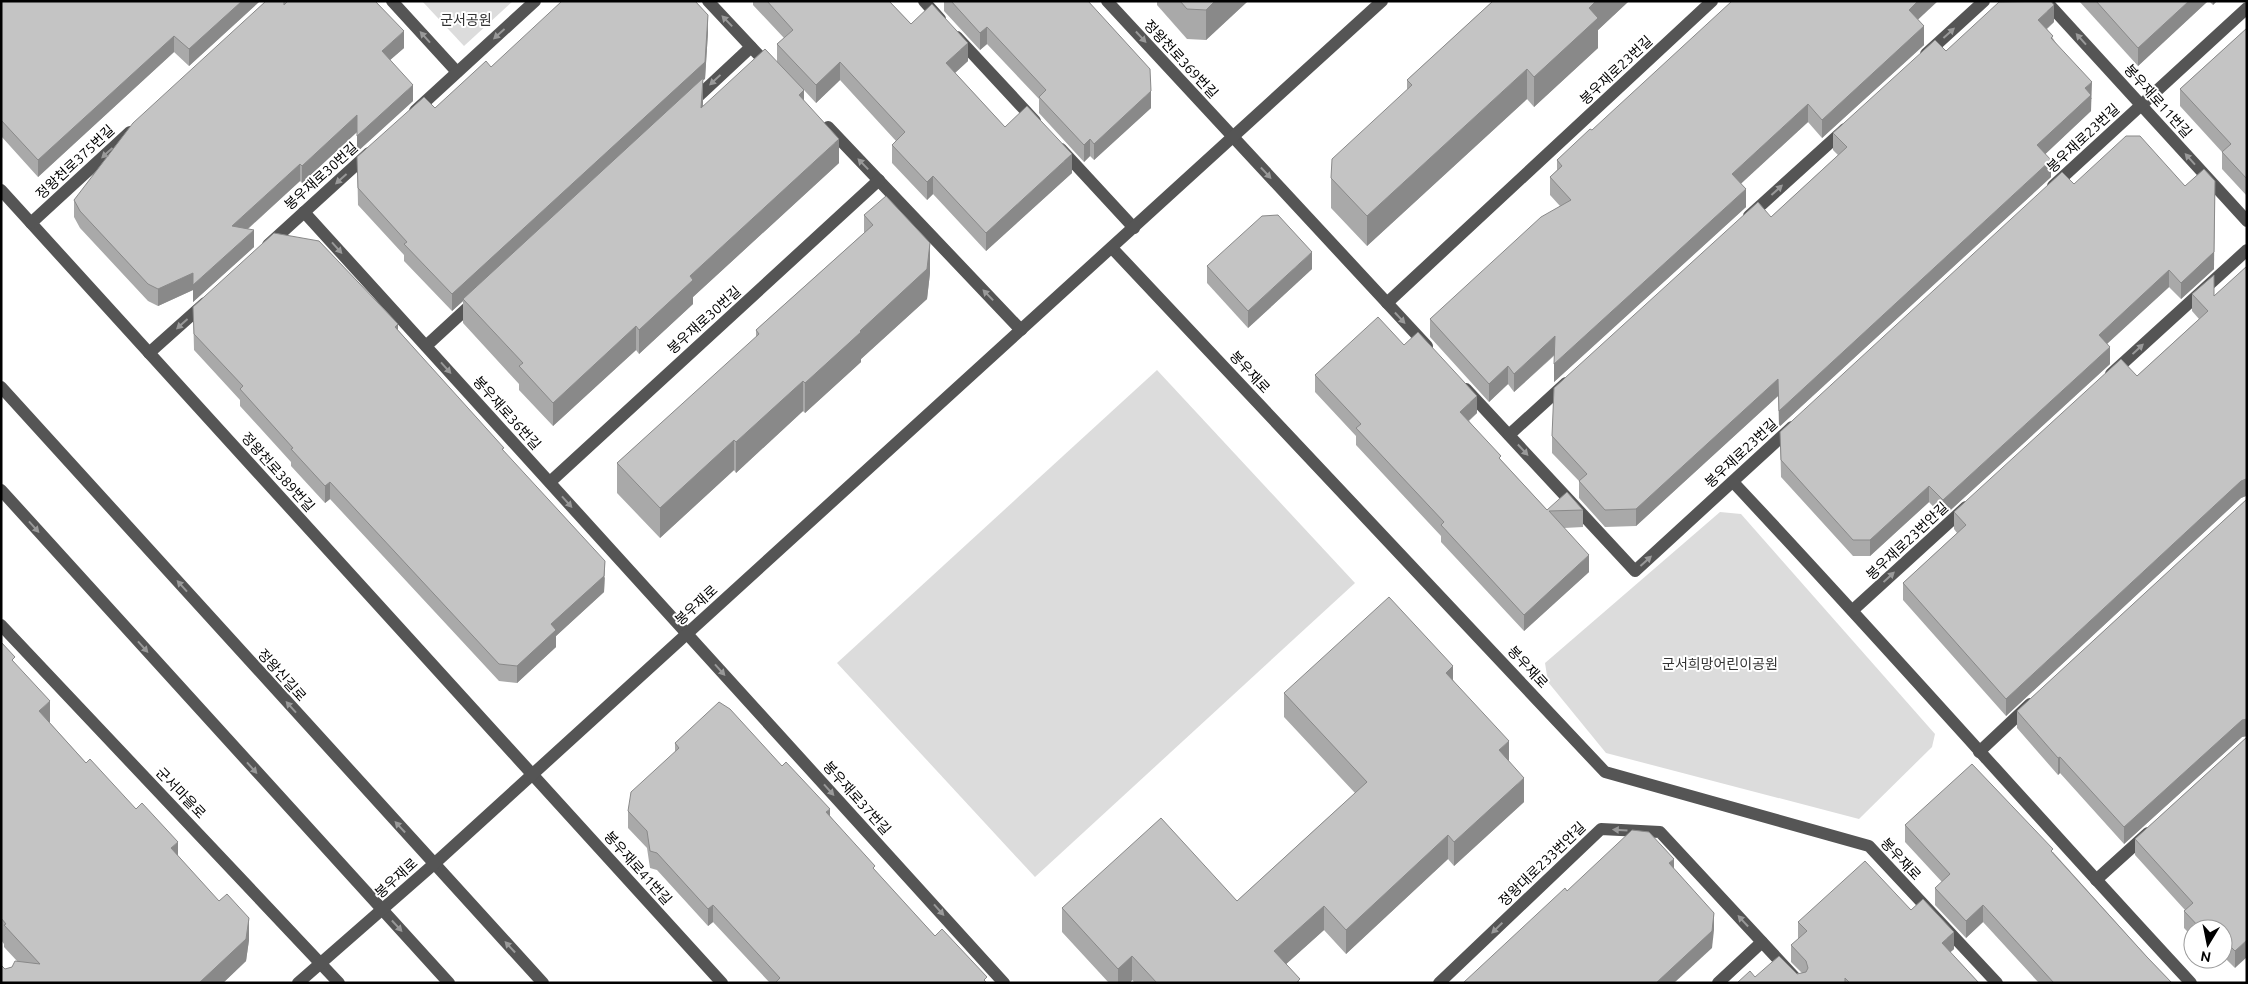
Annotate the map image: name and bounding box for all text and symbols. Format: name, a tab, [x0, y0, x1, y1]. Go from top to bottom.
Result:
park label: 군서공원	[440, 12, 492, 28]
one-way arrow	[721, 16, 733, 28]
street label: 정왕천로369번길	[1141, 17, 1221, 101]
one-way arrow	[1943, 27, 1955, 39]
one-way arrow	[494, 28, 506, 40]
one-way arrow	[419, 31, 431, 43]
one-way arrow	[1135, 31, 1147, 43]
street label: 봉우재로23번길	[1577, 32, 1655, 108]
one-way arrow	[2075, 34, 2087, 46]
street label: 봉우재로11번길	[2121, 61, 2195, 141]
one-way arrow	[710, 74, 722, 86]
street label: 봉우재로23번길	[2044, 100, 2122, 176]
street label: 정왕천로375번길	[33, 122, 117, 202]
street label: 봉우재로30번길	[281, 139, 361, 213]
one-way arrow	[102, 147, 114, 159]
one-way arrow	[2184, 154, 2196, 166]
one-way arrow	[857, 159, 869, 171]
one-way arrow	[1260, 167, 1272, 179]
one-way arrow	[335, 173, 347, 185]
one-way arrow	[1771, 184, 1783, 196]
one-way arrow	[331, 242, 343, 254]
street label: 봉우재로30번길	[664, 283, 744, 357]
one-way arrow	[982, 289, 994, 301]
one-way arrow	[1394, 312, 1406, 324]
one-way arrow	[176, 318, 188, 330]
one-way arrow	[2132, 343, 2144, 355]
street label: 봉우재로	[1227, 348, 1273, 396]
one-way arrow	[440, 362, 452, 374]
street label: 봉우재로36번길	[470, 373, 544, 453]
street label: 봉우재로23번길	[1702, 415, 1780, 491]
street label: 정왕천로389번길	[238, 429, 318, 515]
one-way arrow	[1517, 444, 1529, 456]
one-way arrow	[562, 495, 573, 508]
street label: 봉우재로23번안길	[1863, 499, 1951, 583]
one-way arrow	[28, 520, 40, 532]
one-way arrow	[1639, 555, 1651, 567]
one-way arrow	[1883, 571, 1895, 583]
one-way arrow	[176, 581, 188, 593]
street label: 봉우재로	[671, 582, 721, 628]
one-way arrow	[137, 641, 149, 653]
street label: 봉우재로	[1505, 643, 1551, 691]
street label: 정왕신길로	[255, 646, 310, 704]
park label: 군서희망어린이공원	[1662, 656, 1778, 672]
one-way arrow	[714, 663, 726, 675]
one-way arrow	[285, 701, 297, 713]
street label: 봉우재로37번길	[820, 758, 894, 838]
one-way arrow	[246, 761, 258, 773]
street label: 군서마을로	[153, 764, 209, 822]
one-way arrow	[823, 784, 835, 796]
street label: 정왕대로233번안길	[1495, 819, 1589, 909]
one-way arrow	[394, 822, 406, 834]
one-way arrow	[1611, 825, 1627, 833]
street label: 봉우재로41번길	[601, 828, 675, 908]
street label: 봉우재로	[1878, 835, 1924, 883]
street label: 봉우재로	[371, 855, 421, 901]
one-way arrow	[933, 904, 944, 917]
one-way arrow	[1737, 916, 1749, 928]
north arrow	[2183, 919, 2233, 969]
one-way arrow	[391, 920, 403, 932]
one-way arrow	[1491, 922, 1503, 934]
one-way arrow	[504, 941, 516, 953]
text: N	[2199, 948, 2212, 966]

